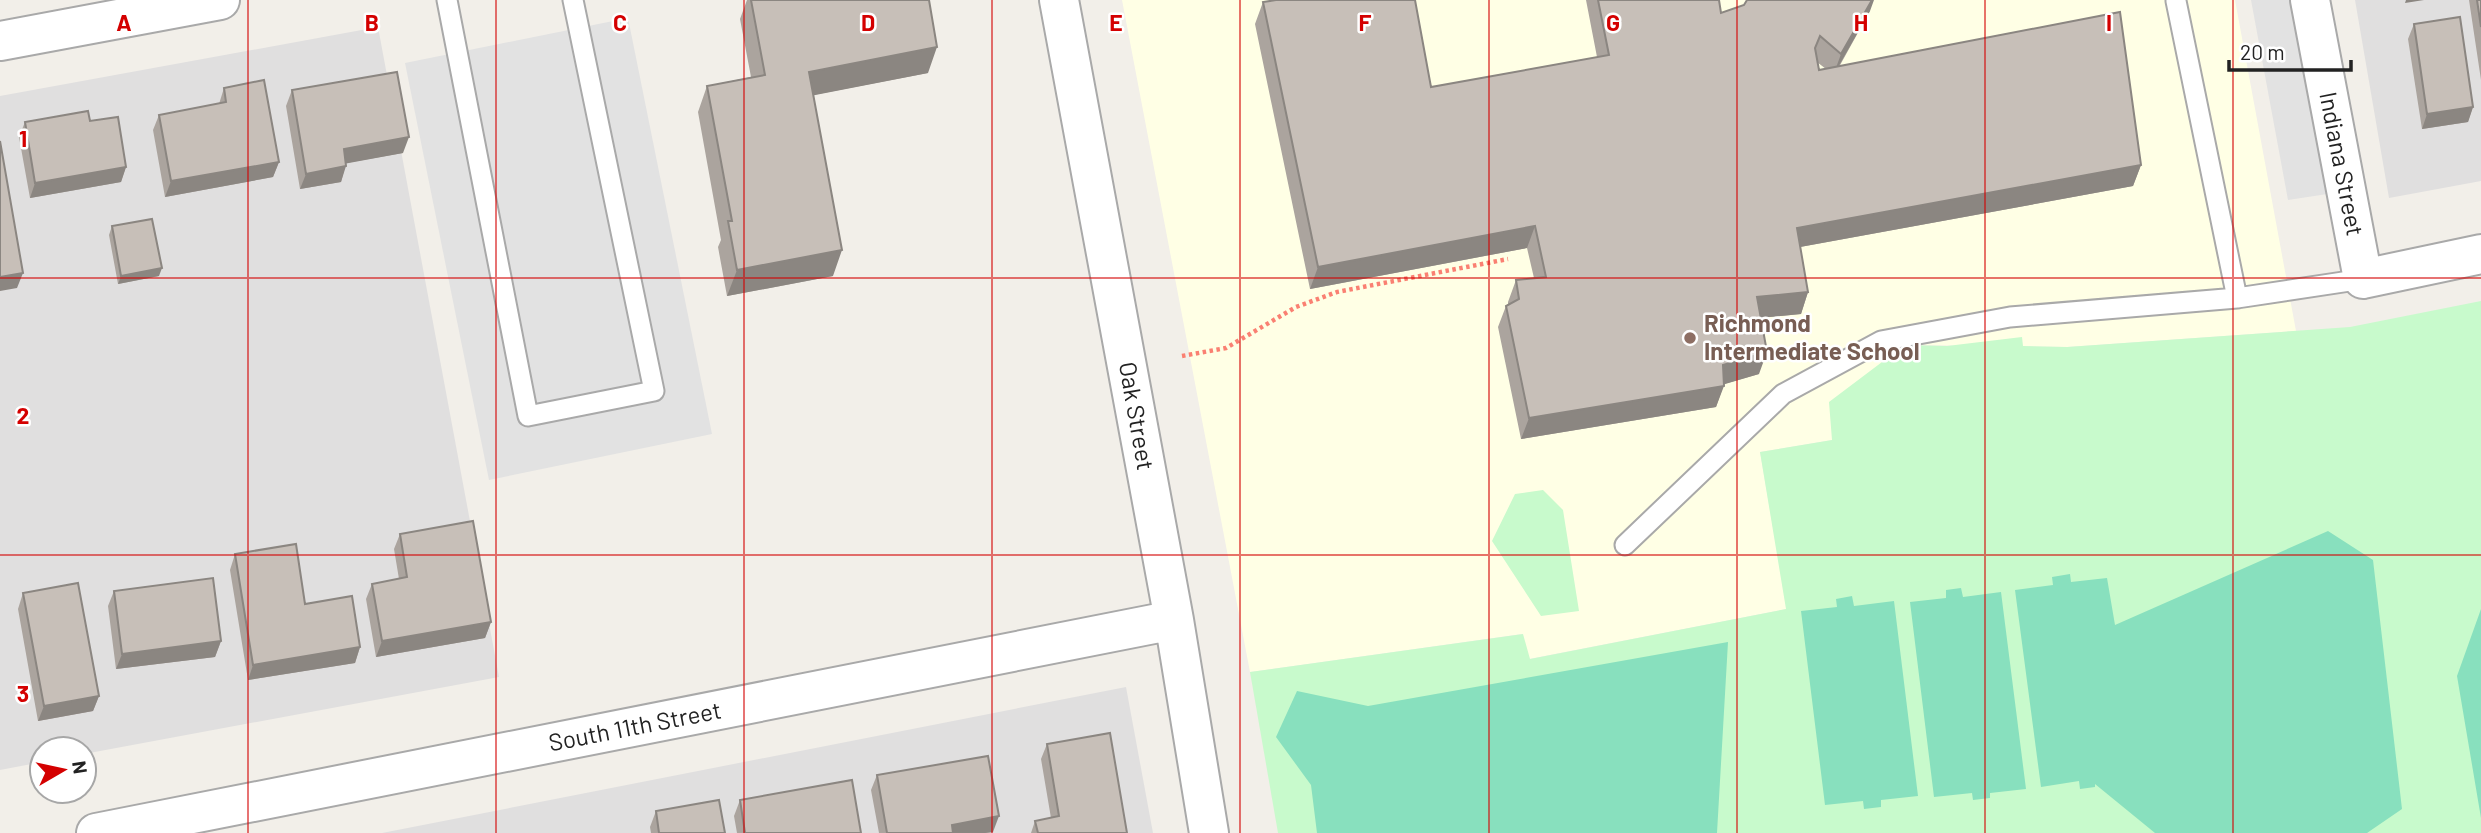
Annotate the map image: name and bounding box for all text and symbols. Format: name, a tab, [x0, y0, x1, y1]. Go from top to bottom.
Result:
text: A	[116, 8, 132, 36]
text: B	[365, 8, 379, 36]
text: C	[613, 8, 627, 36]
text: D	[861, 8, 875, 36]
text: E	[1109, 8, 1123, 36]
text: F	[1359, 8, 1372, 36]
text: G	[1606, 8, 1620, 36]
text: H	[1854, 8, 1868, 36]
text: I	[2106, 8, 2112, 36]
scale bar	[2229, 28, 2352, 72]
text: 20 m	[2240, 39, 2285, 64]
street label: Indiana Street	[2314, 89, 2371, 238]
text: 1	[19, 124, 27, 152]
place label: Richmond Intermediate School	[1704, 308, 1920, 365]
marker: Richmond Intermediate School	[1682, 330, 1698, 346]
street label: Oak Street	[1114, 359, 1161, 472]
text: 2	[17, 401, 29, 429]
text: 3	[17, 679, 29, 707]
street label: South 11th Street	[546, 695, 724, 756]
north arrow	[28, 735, 98, 805]
text: N	[68, 759, 93, 775]

